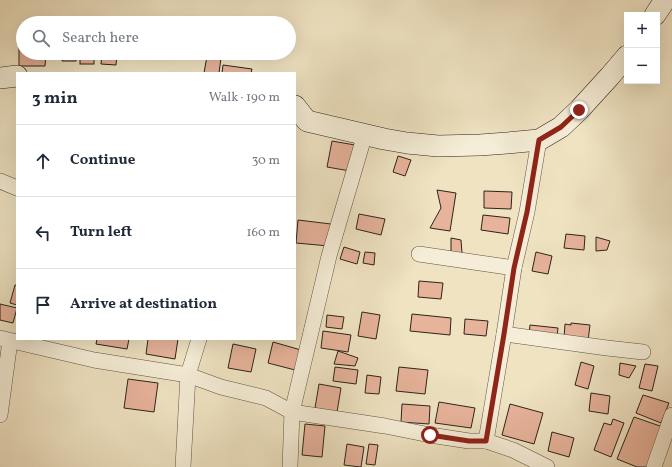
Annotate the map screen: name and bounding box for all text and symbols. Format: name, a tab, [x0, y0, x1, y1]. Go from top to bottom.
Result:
map controls	[624, 12, 660, 84]
button: +	[624, 12, 660, 48]
search box	[16, 16, 296, 60]
icon: search	[30, 27, 52, 49]
text: Search here	[62, 28, 139, 49]
button: −	[624, 48, 660, 84]
text: 3 min	[32, 87, 78, 110]
text: Walk · 190 m	[209, 89, 280, 107]
route end	[570, 101, 588, 119]
icon: ahead	[32, 150, 54, 172]
text: Continue	[70, 150, 135, 171]
text: 30 m	[252, 152, 280, 170]
icon: left	[32, 222, 54, 244]
text: Turn left	[70, 222, 132, 243]
text: 160 m	[246, 224, 280, 242]
icon: arrive	[32, 294, 54, 316]
text: Arrive at destination	[70, 294, 217, 315]
route start	[421, 426, 439, 444]

